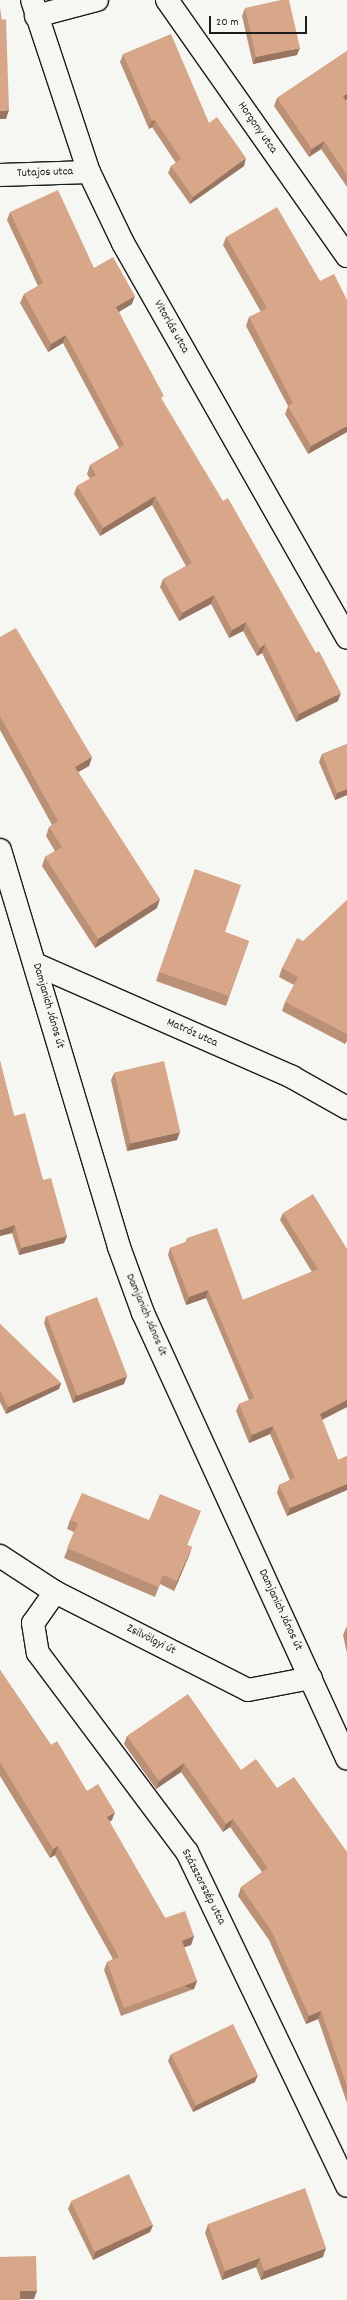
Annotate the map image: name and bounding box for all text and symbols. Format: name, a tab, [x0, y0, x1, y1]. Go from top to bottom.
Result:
scale bar	[211, 8, 309, 34]
text: 20 m	[216, 14, 239, 31]
street label: Horgony utca	[234, 99, 280, 157]
street label: Tutajos utca	[17, 165, 73, 181]
street label: Vitorlás utca	[150, 298, 192, 356]
street label: Damjanich János út	[29, 962, 67, 1050]
street label: Matróz utca	[164, 1015, 220, 1051]
street label: Damjanich János út	[122, 1272, 170, 1358]
street label: Damjanich János út	[255, 1567, 305, 1653]
street label: Zsilvölgyi út	[124, 1621, 178, 1659]
street label: Százszorszép utca	[178, 1847, 228, 1927]

